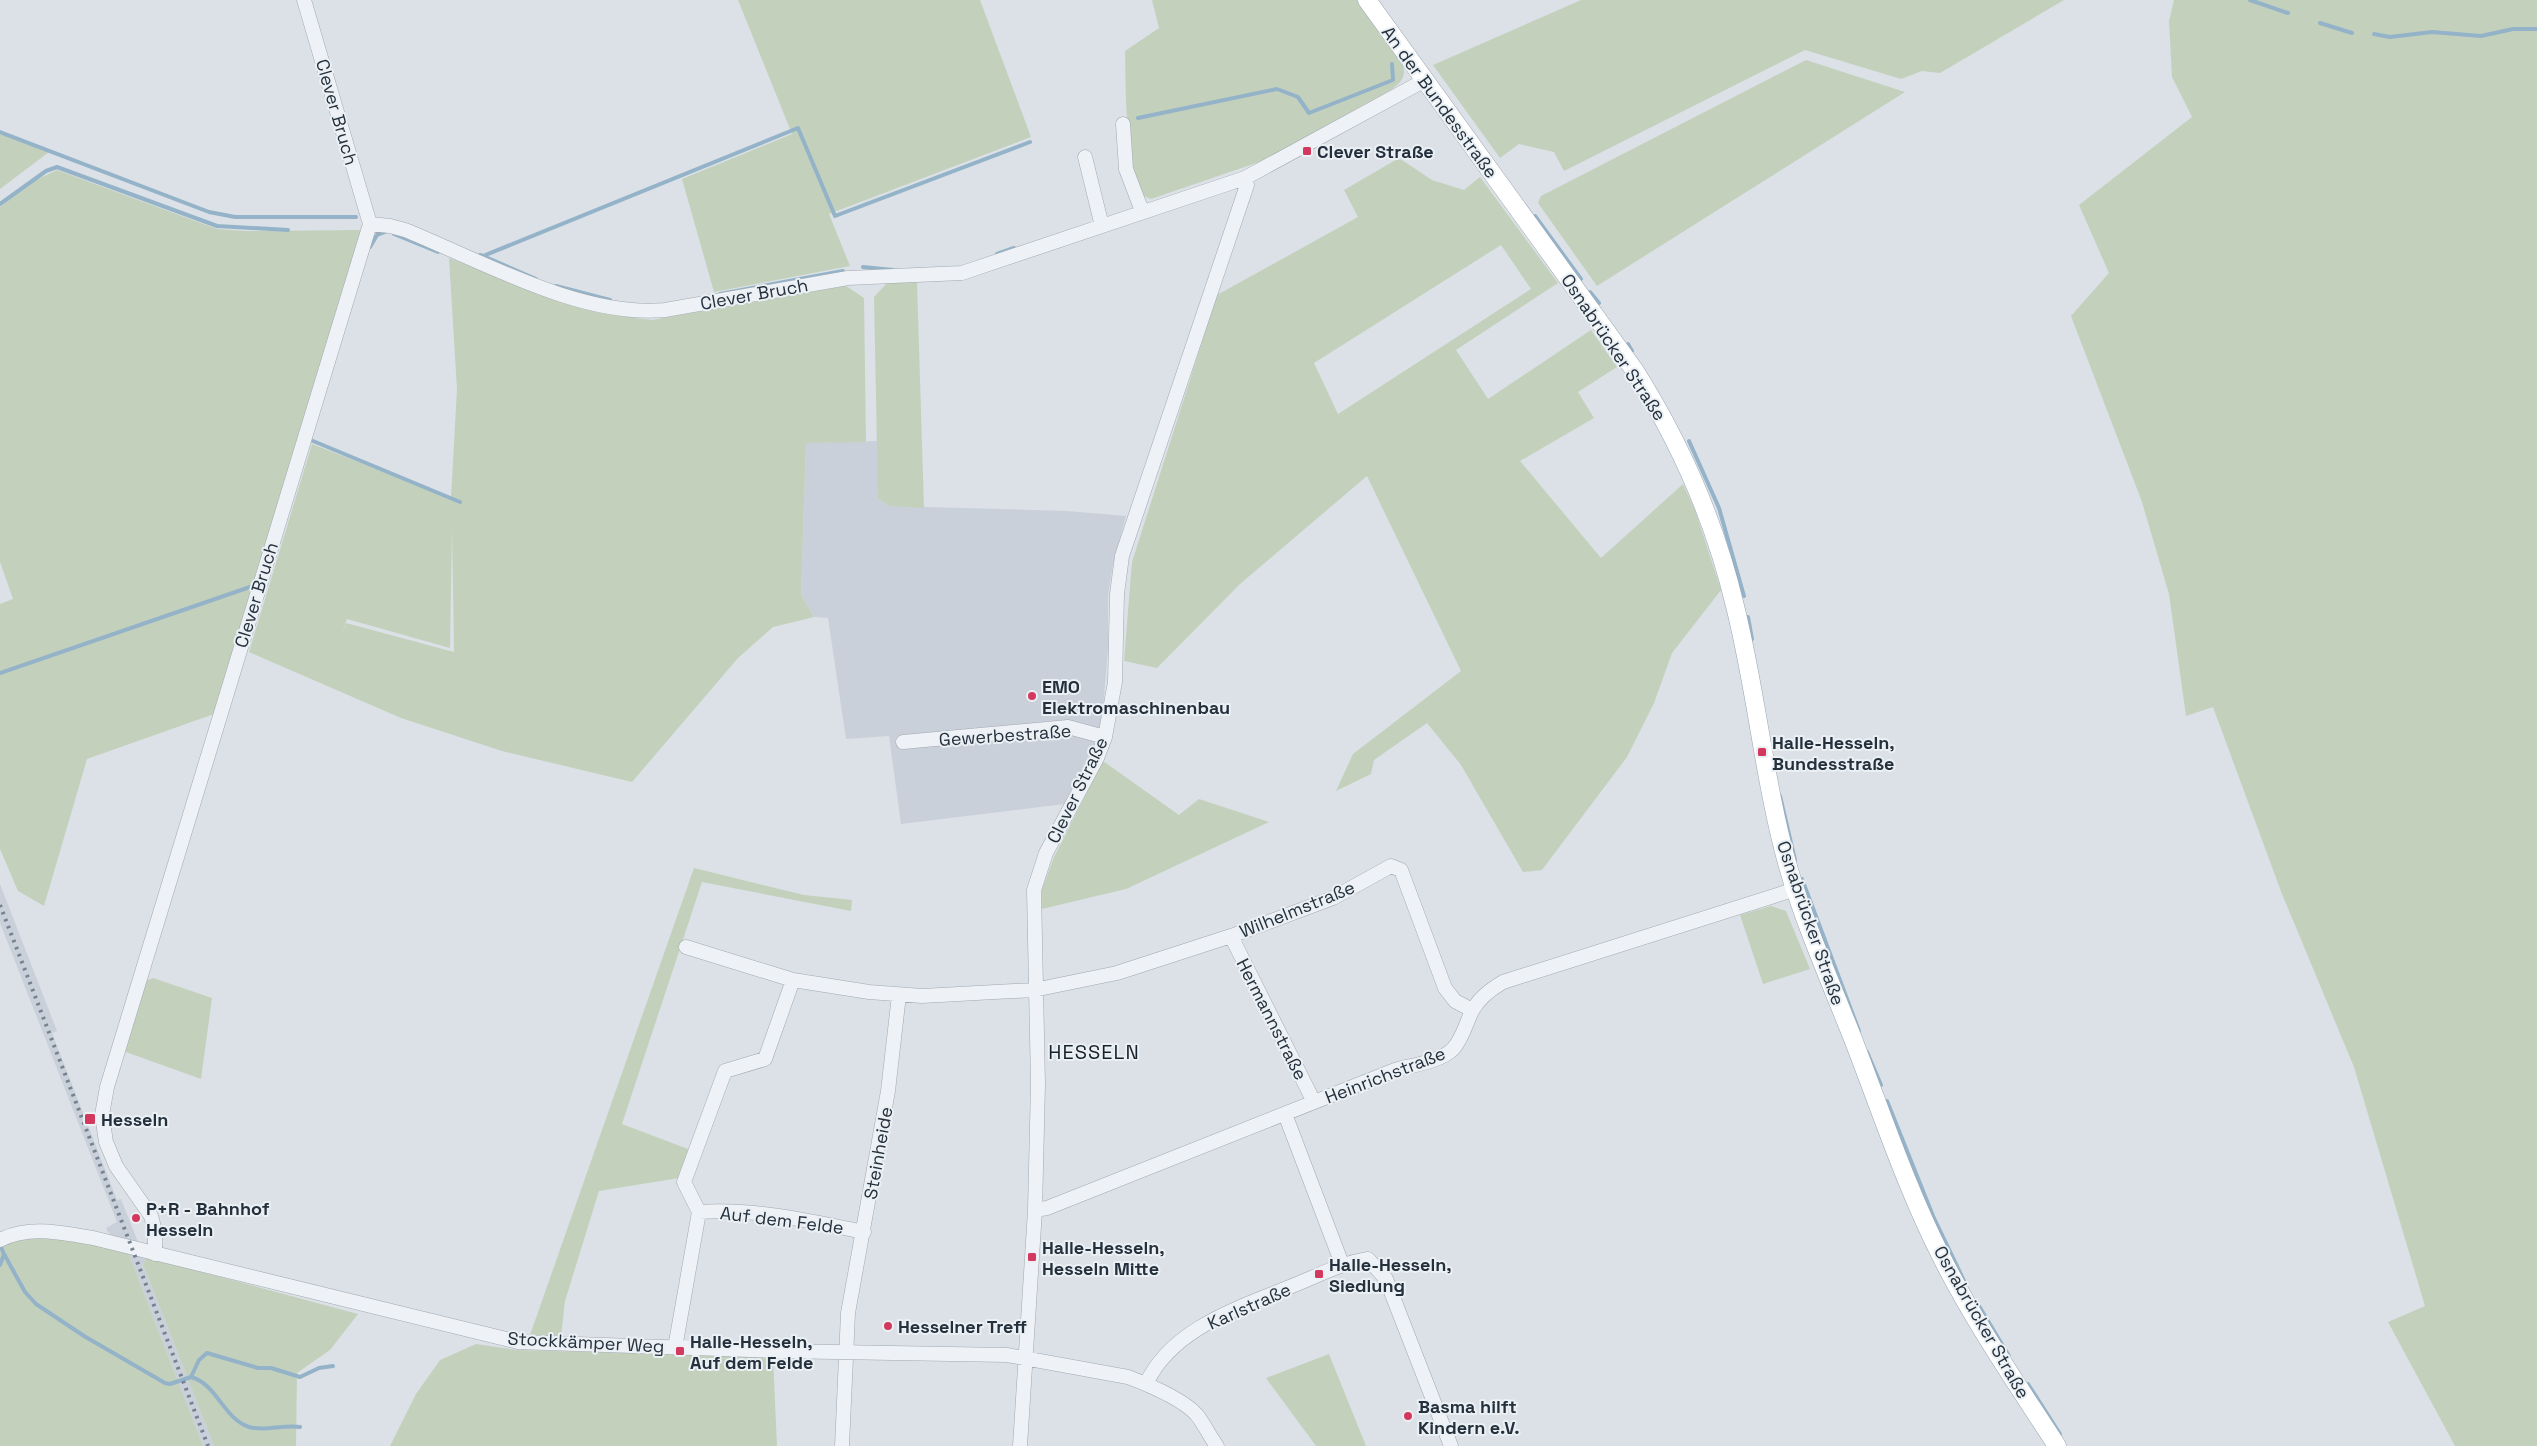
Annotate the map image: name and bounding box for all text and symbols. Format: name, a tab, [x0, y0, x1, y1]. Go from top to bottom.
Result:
street label: An der Bundesstraße	[1377, 21, 1503, 183]
street label: Clever Bruch	[311, 56, 363, 168]
place label: Clever Straße	[1317, 140, 1434, 163]
marker: Clever Straße	[1301, 145, 1313, 157]
street label: Osnabrücker Straße	[1556, 269, 1672, 425]
street label: Clever Bruch	[698, 273, 810, 315]
street label: Clever Bruch	[229, 539, 283, 651]
place label: EMO Elektromaschinenbau	[1042, 675, 1230, 719]
marker: EMO Elektromaschinenbau	[1026, 690, 1038, 702]
street label: Gewerbestraße	[938, 719, 1072, 751]
place label: Halle-Hesseln, Bundesstraße	[1772, 731, 1895, 775]
street label: Clever Straße	[1041, 733, 1113, 847]
marker: Halle-Hesseln, Bundesstraße	[1756, 746, 1768, 758]
street label: Osnabrücker Straße	[1772, 838, 1850, 1008]
street label: Wilhelmstraße	[1236, 875, 1358, 943]
street label: Hermannstraße	[1231, 954, 1313, 1084]
district label: HESSELN	[1048, 1039, 1140, 1065]
street label: Heinrichstraße	[1321, 1041, 1449, 1109]
street label: Steinheide	[859, 1105, 897, 1201]
place label: Hesseln	[101, 1108, 168, 1131]
marker: Hesseln	[83, 1112, 97, 1126]
place label: P+R - Bahnhof Hesseln	[146, 1197, 270, 1241]
street label: Auf dem Felde	[719, 1201, 845, 1239]
marker: P+R - Bahnhof Hesseln	[130, 1212, 142, 1224]
place label: Halle-Hesseln, Hesseln Mitte	[1042, 1236, 1165, 1280]
street label: Osnabrücker Straße	[1929, 1242, 2035, 1402]
marker: Halle-Hesseln, Hesseln Mitte	[1026, 1251, 1038, 1263]
place label: Halle-Hesseln, Siedlung	[1329, 1253, 1452, 1297]
marker: Halle-Hesseln, Siedlung	[1313, 1268, 1325, 1280]
street label: Karlstraße	[1204, 1277, 1294, 1335]
place label: Hesselner Treff	[898, 1315, 1027, 1338]
marker: Hesselner Treff	[882, 1320, 894, 1332]
street label: Stockkämper Weg	[507, 1326, 665, 1358]
place label: Halle-Hesseln, Auf dem Felde	[690, 1330, 813, 1374]
marker: Halle-Hesseln, Auf dem Felde	[674, 1345, 686, 1357]
place label: Basma hilft Kindern e.V.	[1418, 1395, 1520, 1439]
marker: Basma hilft Kindern e.V.	[1402, 1410, 1414, 1422]

